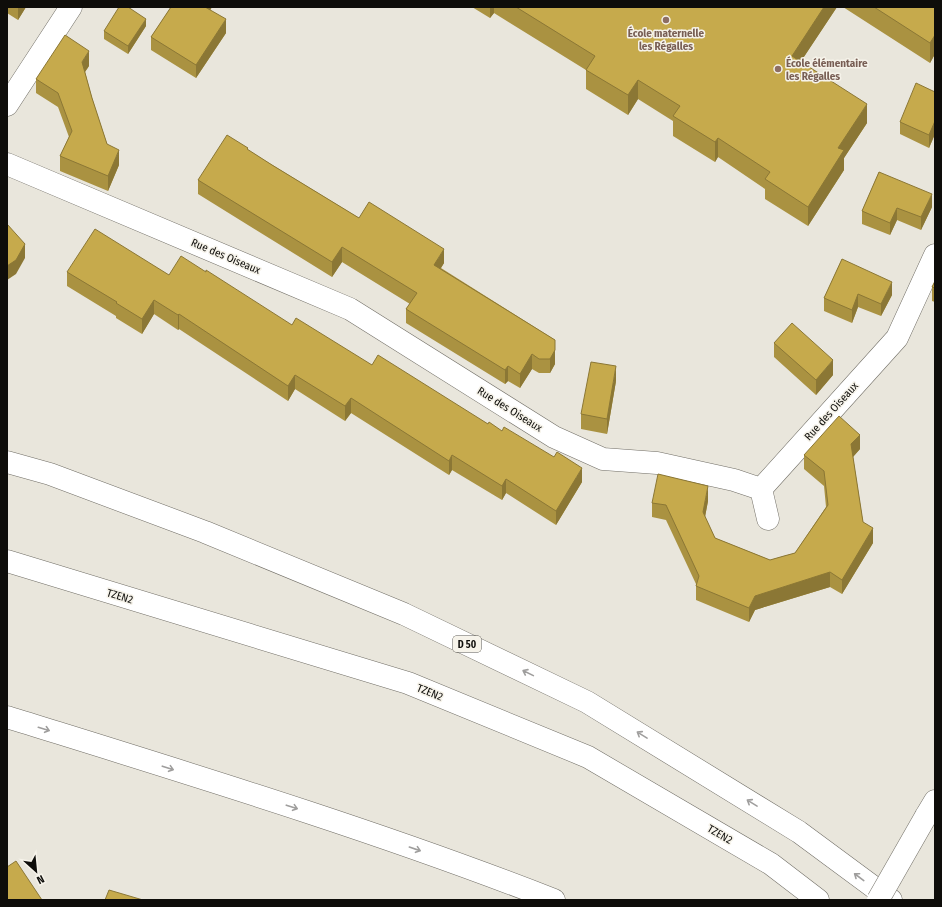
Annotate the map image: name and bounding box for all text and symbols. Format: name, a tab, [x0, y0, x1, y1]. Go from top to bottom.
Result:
marker: École maternelle les Régalles	[661, 15, 671, 25]
place label: École maternelle les Régalles	[628, 26, 705, 53]
place label: École élémentaire les Régalles	[786, 56, 868, 83]
marker: École élémentaire les Régalles	[773, 64, 783, 74]
street label: Rue des Oiseaux	[189, 236, 263, 277]
street label: Rue des Oiseaux	[802, 379, 861, 443]
street label: Rue des Oiseaux	[475, 384, 545, 435]
street label: TZEN2	[105, 586, 135, 607]
road number: D 50	[453, 636, 481, 652]
one-way arrow	[522, 669, 534, 676]
street label: TZEN2	[415, 681, 445, 704]
one-way arrow	[38, 726, 51, 733]
one-way arrow	[637, 731, 648, 739]
one-way arrow	[162, 765, 175, 772]
one-way arrow	[746, 799, 758, 807]
one-way arrow	[286, 804, 298, 812]
street label: TZEN2	[705, 822, 735, 847]
one-way arrow	[409, 846, 421, 854]
north arrow	[16, 851, 56, 891]
text: N	[34, 872, 46, 887]
one-way arrow	[854, 873, 865, 881]

